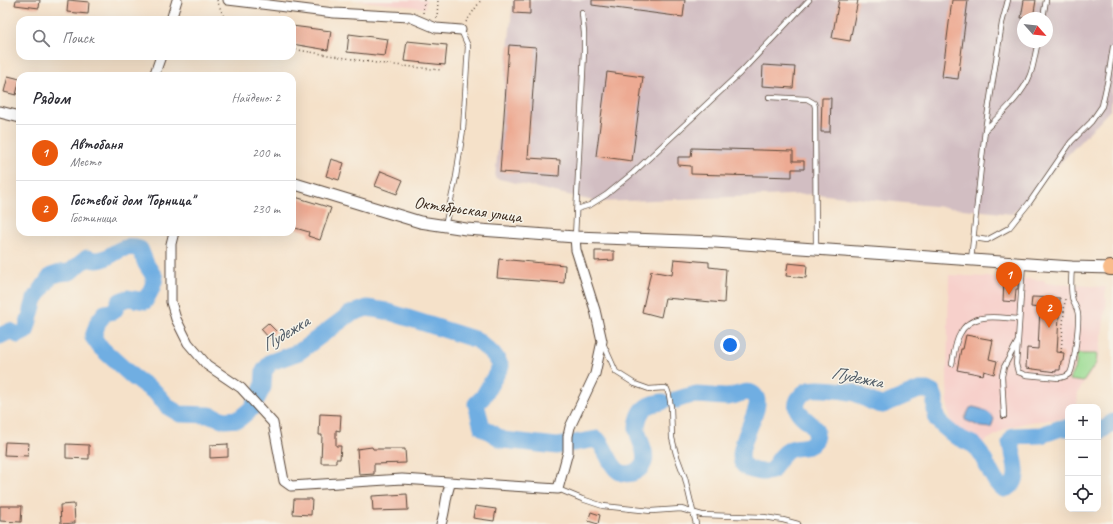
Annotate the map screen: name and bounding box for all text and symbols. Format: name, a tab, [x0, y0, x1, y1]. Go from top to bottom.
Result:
north arrow	[1017, 12, 1053, 48]
search box	[16, 16, 296, 60]
icon: search	[30, 27, 52, 49]
text: Поиск	[62, 29, 94, 48]
text: Рядом	[32, 88, 70, 109]
text: Найдено: 2	[232, 90, 280, 106]
text: Автобаня	[70, 135, 122, 154]
text: 1	[42, 145, 48, 161]
text: 200 m	[252, 145, 280, 161]
text: Место	[70, 154, 101, 170]
text: Гостевой дом "Горница"	[70, 191, 194, 210]
street label: Октябрьская улица	[413, 192, 525, 228]
text: 2	[42, 201, 48, 217]
text: 230 m	[252, 201, 280, 217]
text: Гостиница	[70, 210, 116, 226]
pin: 1	[996, 262, 1022, 295]
pin: 2	[1036, 295, 1062, 328]
water label: Пудежка	[257, 309, 315, 356]
your location	[720, 335, 740, 355]
water label: Пудежка	[829, 361, 887, 393]
map controls	[1065, 404, 1101, 512]
button: +	[1065, 404, 1101, 440]
button: −	[1065, 440, 1101, 476]
button: locate	[1065, 476, 1101, 512]

